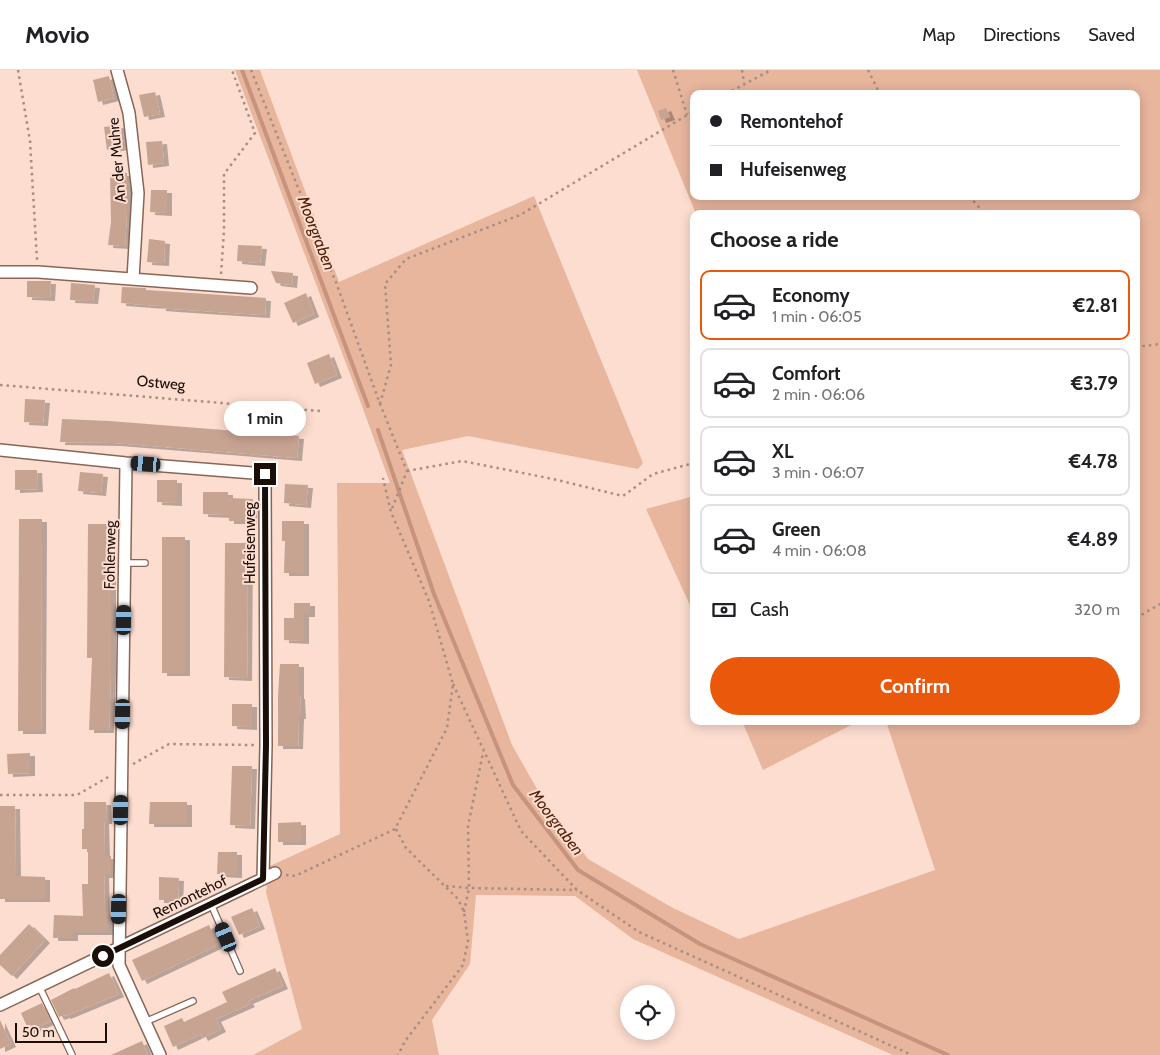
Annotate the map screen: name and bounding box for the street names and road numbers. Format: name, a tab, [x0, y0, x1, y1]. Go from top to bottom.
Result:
street label: An der Muhre	[104, 116, 130, 203]
street label: Ostweg	[136, 372, 187, 394]
street label: Hufeisenweg	[241, 501, 259, 584]
street label: Fohlenweg	[100, 520, 120, 590]
street label: Remontehof	[150, 871, 230, 923]

